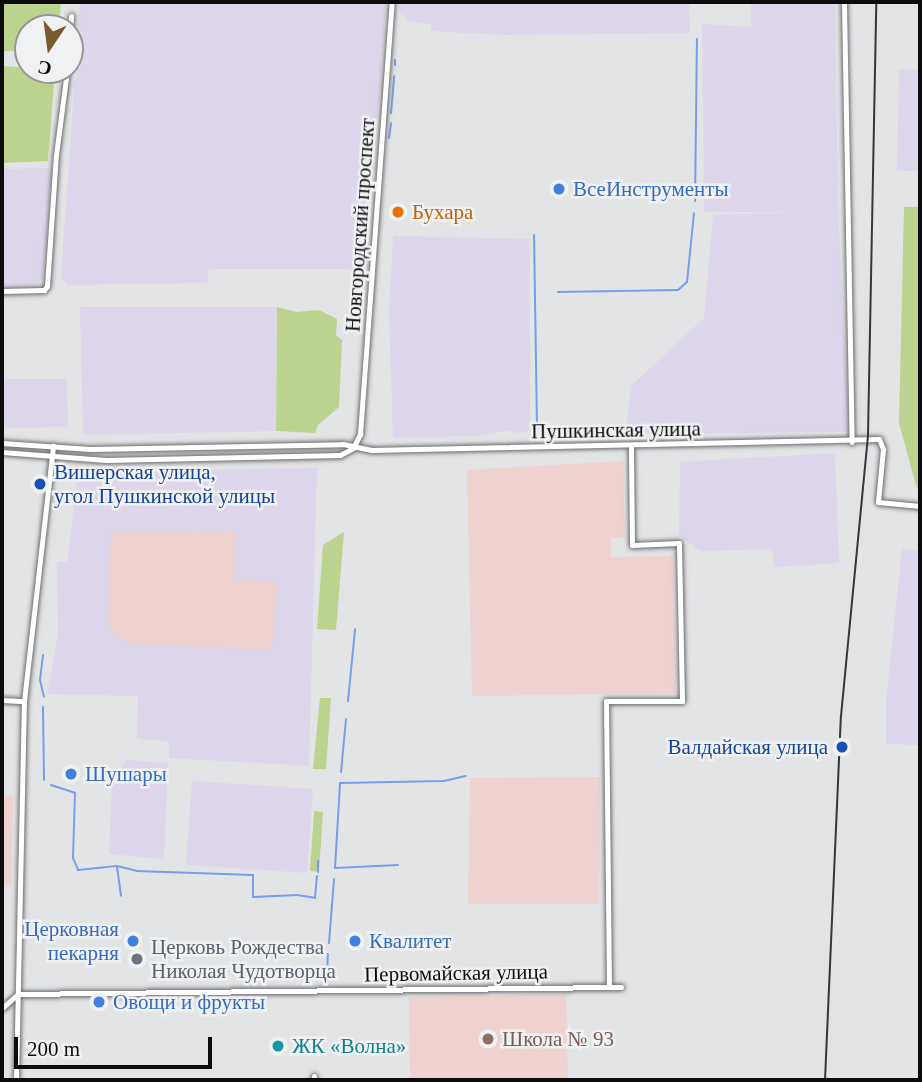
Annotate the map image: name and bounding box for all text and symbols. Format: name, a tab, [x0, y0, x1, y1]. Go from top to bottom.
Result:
north arrow	[14, 14, 84, 84]
text: С	[36, 56, 54, 80]
street label: Новгородский проспект	[340, 117, 380, 333]
place label: ВсеИнструменты	[573, 176, 729, 202]
marker: ВсеИнструменты	[551, 181, 567, 197]
place label: Бухара	[412, 199, 473, 225]
marker: Бухара	[390, 204, 406, 220]
street label: Пушкинская улица	[531, 416, 701, 444]
place label: Вишерская улица, угол Пушкинской улицы	[54, 459, 275, 509]
marker: Вишерская улица, угол Пушкинской улицы	[32, 476, 48, 492]
place label: Валдайская улица	[667, 734, 828, 760]
marker: Валдайская улица	[834, 739, 850, 755]
place label: Шушары	[85, 761, 167, 787]
marker: Шушары	[63, 766, 79, 782]
place label: Церковная пекарня	[24, 916, 119, 966]
place label: Квалитет	[369, 928, 452, 954]
marker: Церковная пекарня	[125, 933, 141, 949]
marker: Квалитет	[347, 933, 363, 949]
place label: Церковь Рождества Николая Чудотворца	[151, 934, 336, 984]
marker: Церковь Рождества Николая Чудотворца	[129, 951, 145, 967]
street label: Первомайская улица	[364, 959, 548, 987]
place label: Овощи и фрукты	[113, 989, 265, 1015]
marker: Овощи и фрукты	[91, 994, 107, 1010]
scale bar	[18, 1023, 215, 1066]
place label: Школа № 93	[502, 1026, 614, 1052]
marker: Школа № 93	[480, 1031, 496, 1047]
place label: ЖК «Волна»	[292, 1033, 406, 1059]
text: 200 m	[27, 1037, 80, 1061]
marker: ЖК «Волна»	[270, 1038, 286, 1054]

